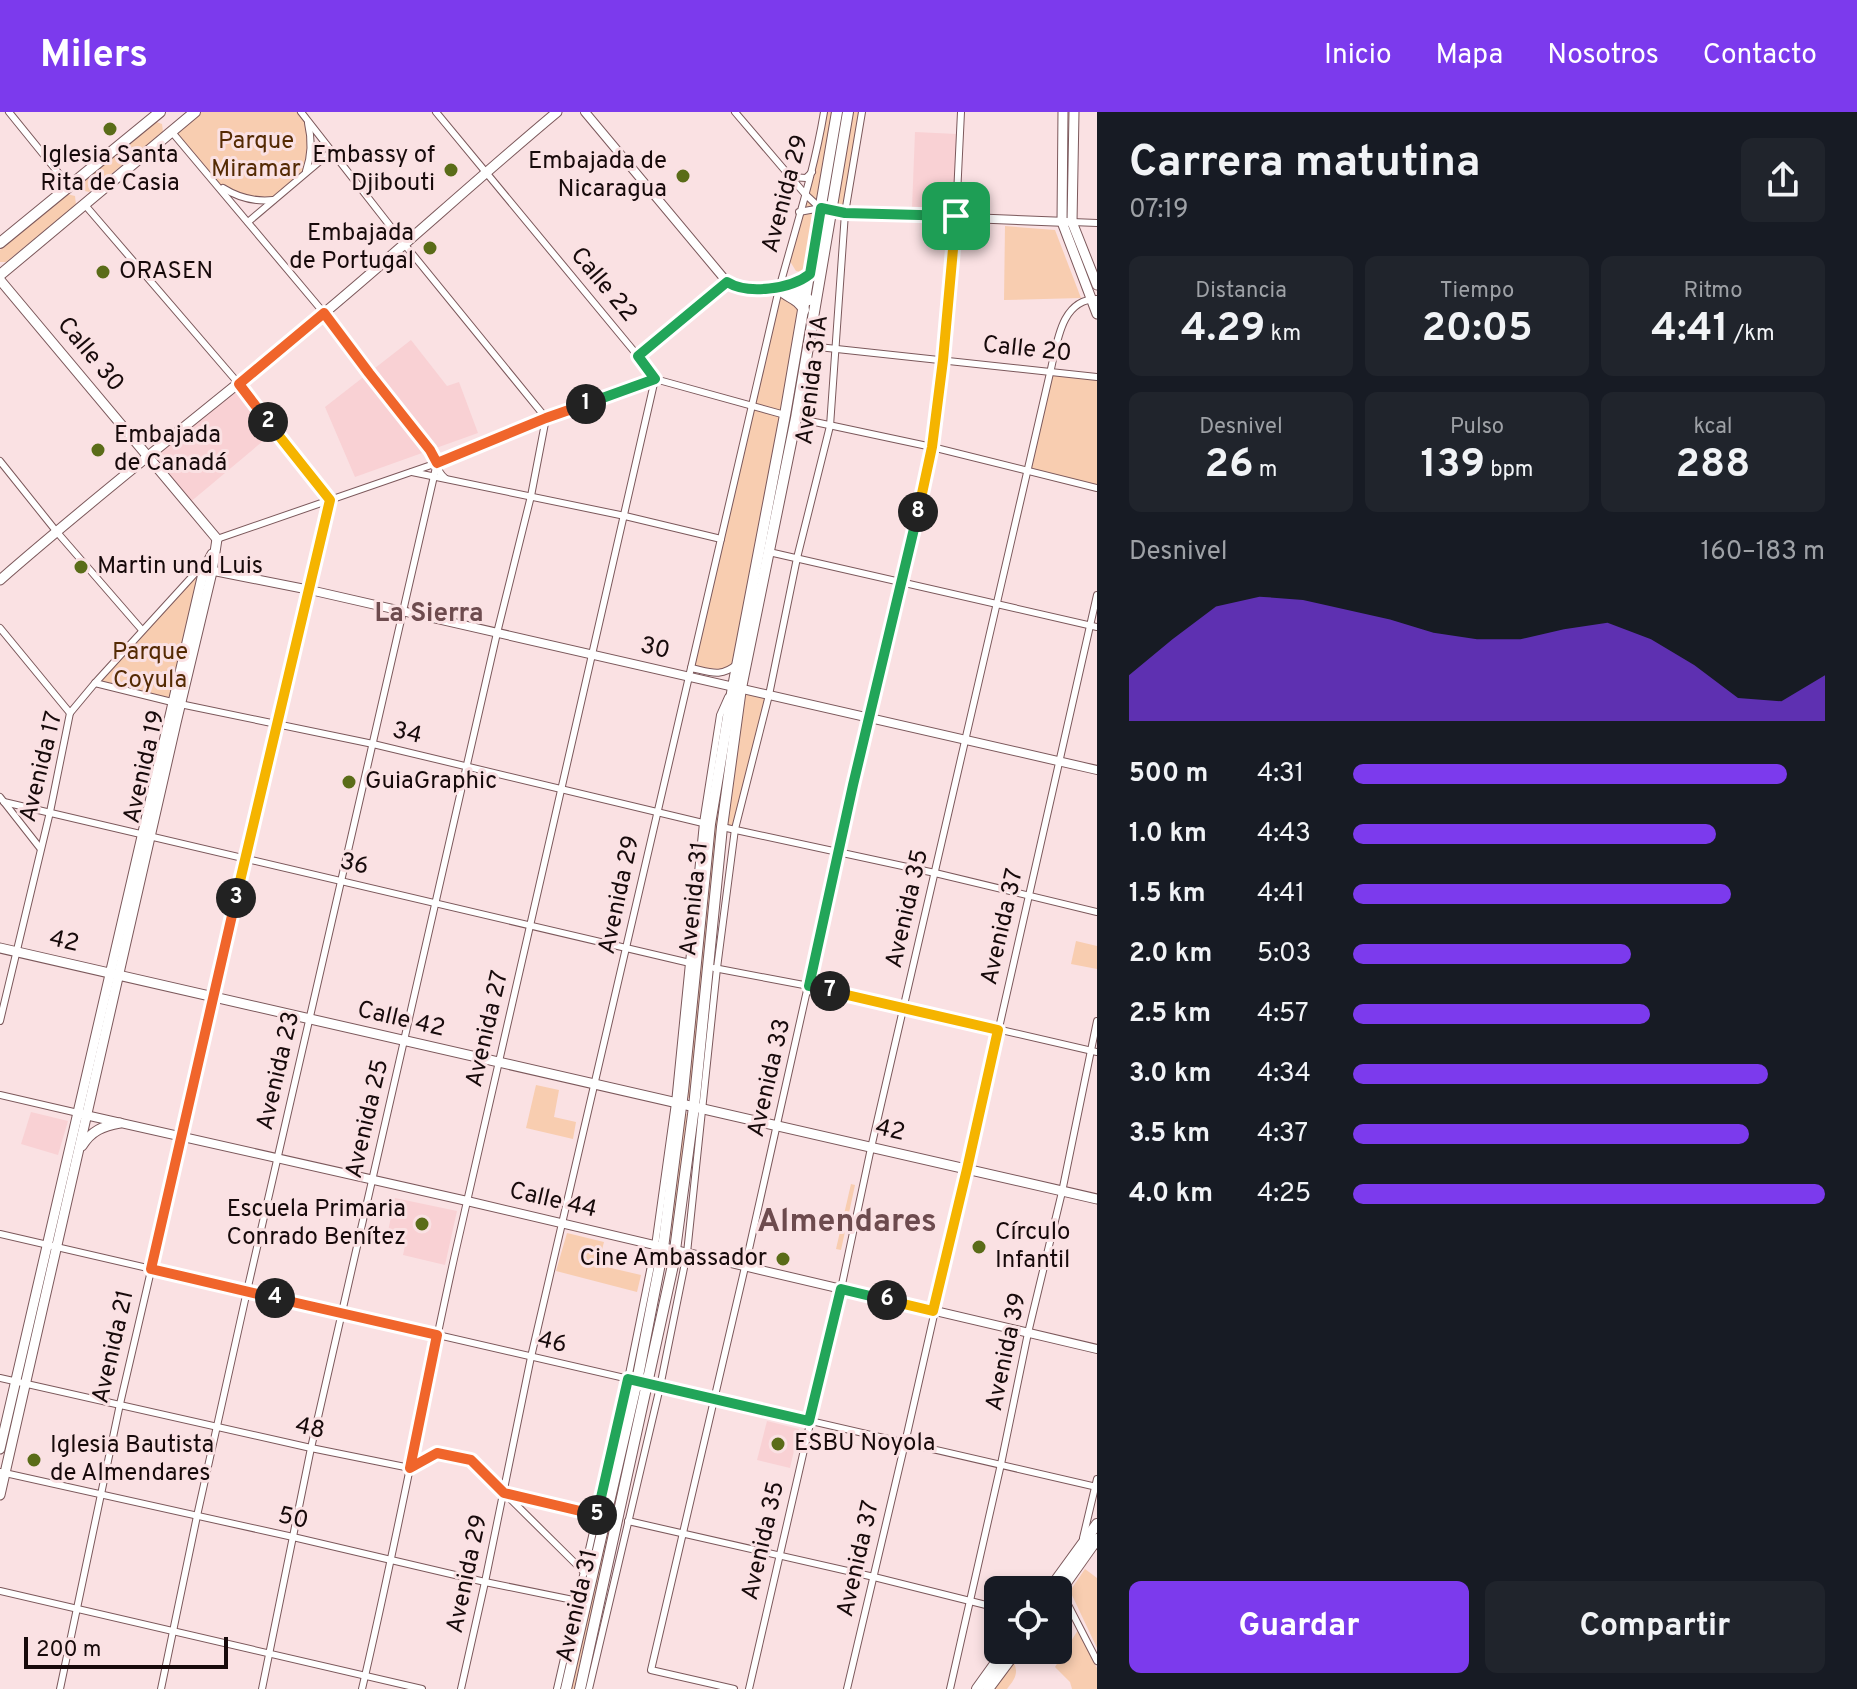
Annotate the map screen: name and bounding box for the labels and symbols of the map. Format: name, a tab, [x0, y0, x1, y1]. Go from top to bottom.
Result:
marker: Iglesia Santa Rita de Casia	[101, 120, 119, 138]
park label: Parque Miramar	[211, 127, 301, 185]
street label: Avenida 29	[756, 132, 816, 256]
place label: Iglesia Santa Rita de Casia	[40, 141, 180, 199]
place label: Embassy of Djibouti	[312, 141, 435, 199]
place label: Embajada de Nicaragua	[528, 147, 667, 205]
marker: Embassy of Djibouti	[442, 161, 460, 179]
marker: Embajada de Nicaragua	[674, 167, 692, 185]
pin	[922, 182, 990, 250]
place label: Embajada de Portugal	[289, 219, 414, 277]
marker: Embajada de Portugal	[421, 239, 439, 257]
street label: Calle 22	[563, 241, 643, 329]
place label: ORASEN	[119, 257, 213, 287]
marker: ORASEN	[94, 263, 112, 281]
street label: Calle 30	[50, 311, 130, 399]
street label: Avenida 31A	[790, 313, 836, 447]
street label: Calle 20	[981, 330, 1073, 370]
pin: 1	[566, 384, 606, 424]
pin: 2	[248, 402, 288, 442]
place label: Embajada de Canadá	[114, 421, 227, 479]
marker: Embajada de Canadá	[89, 441, 107, 459]
pin: 8	[898, 492, 938, 532]
place label: Martin und Luis	[97, 552, 263, 582]
marker: Martin und Luis	[72, 558, 90, 576]
district label: La Sierra	[374, 598, 484, 631]
street label: 30	[637, 631, 673, 667]
park label: Parque Coyula	[112, 638, 188, 696]
street label: Avenida 17	[14, 708, 70, 826]
street label: Avenida 19	[117, 708, 173, 826]
street label: 34	[389, 716, 425, 752]
place label: GuiaGraphic	[365, 767, 497, 797]
marker: GuiaGraphic	[340, 773, 358, 791]
street label: Avenida 29	[593, 833, 647, 957]
street label: Avenida 31	[674, 840, 716, 958]
street label: 36	[337, 847, 371, 883]
street label: Avenida 35	[880, 847, 936, 971]
street label: Avenida 37	[975, 866, 1031, 988]
pin: 3	[216, 878, 256, 918]
street label: 42	[46, 924, 82, 960]
street label: Avenida 27	[460, 968, 516, 1090]
pin: 7	[810, 971, 850, 1011]
street label: Calle 42	[354, 995, 448, 1045]
street label: Avenida 23	[251, 1009, 307, 1133]
street label: Avenida 33	[742, 1016, 798, 1140]
street label: Avenida 25	[340, 1056, 396, 1182]
street label: 42	[872, 1113, 908, 1149]
street label: Calle 44	[506, 1176, 600, 1226]
place label: Escuela Primaria Conrado Benítez	[227, 1195, 406, 1253]
district label: Almendares	[757, 1203, 937, 1243]
marker: Escuela Primaria Conrado Benítez	[413, 1215, 431, 1233]
place label: Círculo Infantil	[995, 1218, 1070, 1276]
marker: Círculo Infantil	[970, 1238, 988, 1256]
place label: Cine Ambassador	[579, 1244, 767, 1274]
marker: Cine Ambassador	[774, 1250, 792, 1268]
pin: 4	[255, 1278, 295, 1318]
pin: 6	[867, 1280, 907, 1320]
street label: Avenida 21	[86, 1287, 142, 1407]
street label: Avenida 39	[980, 1290, 1034, 1414]
street label: 46	[534, 1325, 570, 1361]
street label: 48	[292, 1411, 328, 1447]
place label: ESBU Noyola	[794, 1429, 935, 1459]
place label: Iglesia Bautista de Almendares	[50, 1431, 214, 1489]
marker: ESBU Noyola	[769, 1435, 787, 1453]
marker: Iglesia Bautista de Almendares	[25, 1451, 43, 1469]
street label: Avenida 35	[736, 1479, 792, 1603]
pin: 5	[577, 1495, 617, 1535]
street label: Avenida 37	[831, 1498, 887, 1620]
street label: 50	[275, 1501, 311, 1537]
street label: Avenida 29	[441, 1512, 495, 1636]
street label: Avenida 31	[550, 1547, 606, 1665]
scale bar	[24, 1633, 228, 1669]

